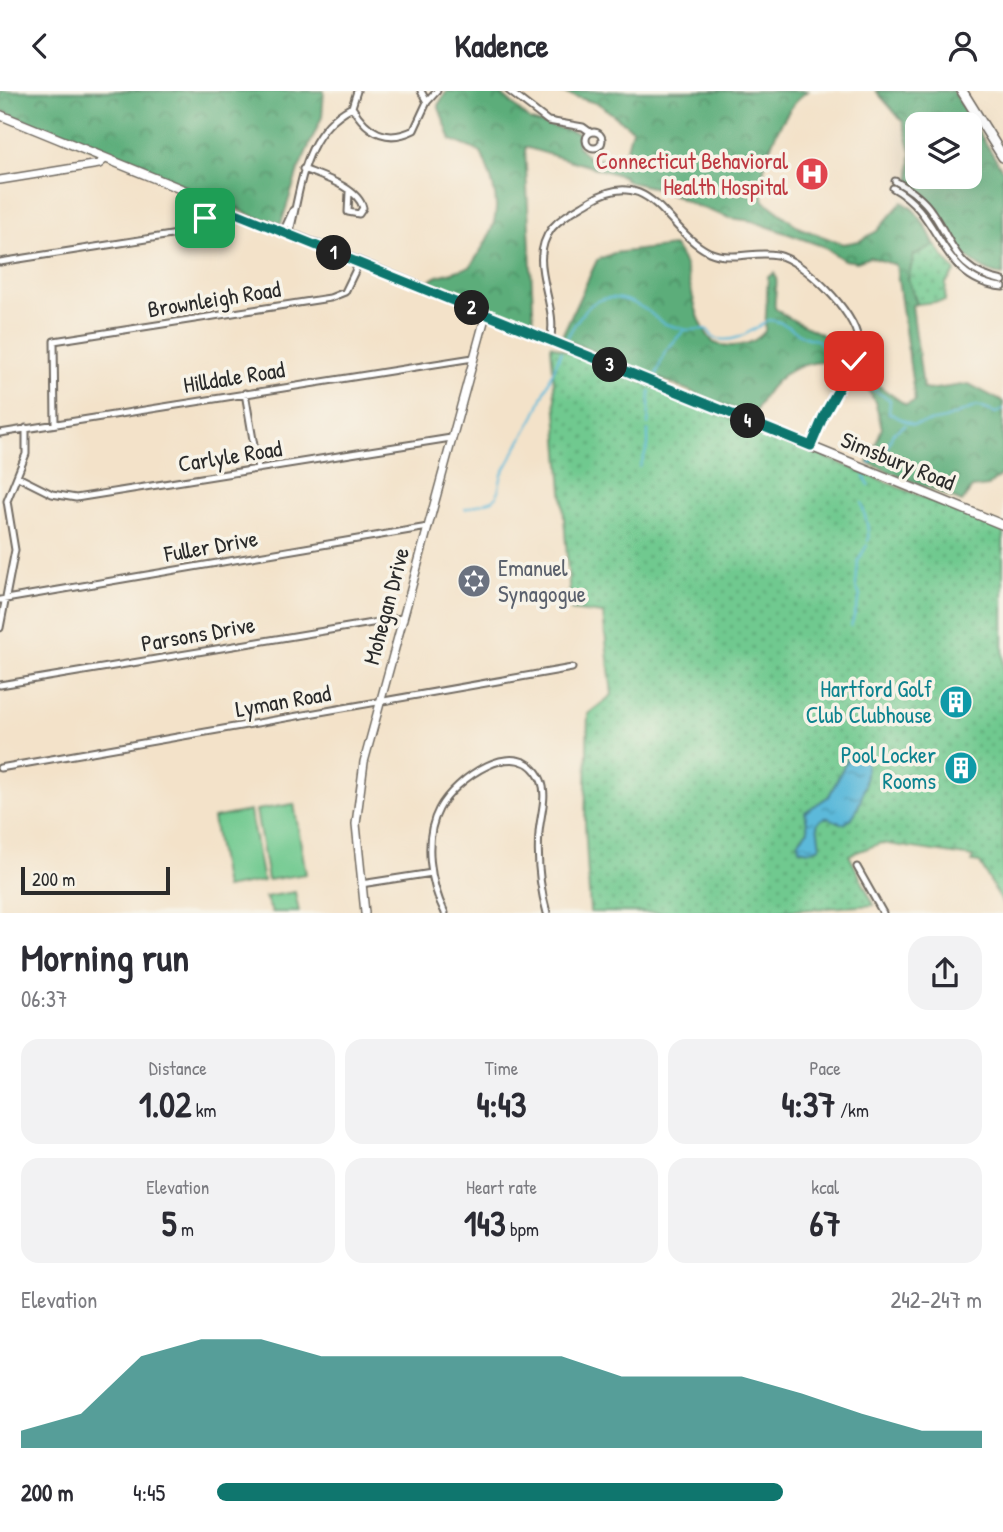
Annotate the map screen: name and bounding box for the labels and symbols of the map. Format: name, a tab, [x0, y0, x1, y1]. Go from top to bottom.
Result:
place label: Connecticut Behavioral Health Hospital	[596, 145, 789, 202]
hospital icon: Connecticut Behavioral Health Hospital	[793, 155, 831, 193]
pin	[175, 188, 235, 248]
pin: 1	[316, 235, 352, 271]
street label: Brownleigh Road	[145, 273, 283, 324]
pin: 2	[454, 291, 490, 325]
pin	[824, 331, 884, 391]
pin: 3	[592, 347, 628, 383]
street label: Hilldale Road	[181, 353, 287, 400]
pin: 4	[730, 403, 766, 439]
street label: Simsbury Road	[837, 424, 960, 497]
street label: Carlyle Road	[176, 432, 284, 479]
street label: Fuller Drive	[161, 522, 260, 569]
street label: Mohegan Drive	[355, 544, 416, 668]
place label: Emanuel Synagogue	[498, 552, 586, 609]
synagogue icon: Emanuel Synagogue	[455, 562, 493, 600]
street label: Parsons Drive	[139, 608, 257, 659]
place label: Hartford Golf Club Clubhouse	[806, 673, 933, 730]
street label: Lyman Road	[233, 677, 333, 724]
building icon: Hartford Golf Club Clubhouse	[937, 683, 975, 721]
place label: Pool Locker Rooms	[841, 739, 936, 796]
building icon: Pool Locker Rooms	[942, 749, 980, 787]
scale bar	[21, 863, 170, 895]

